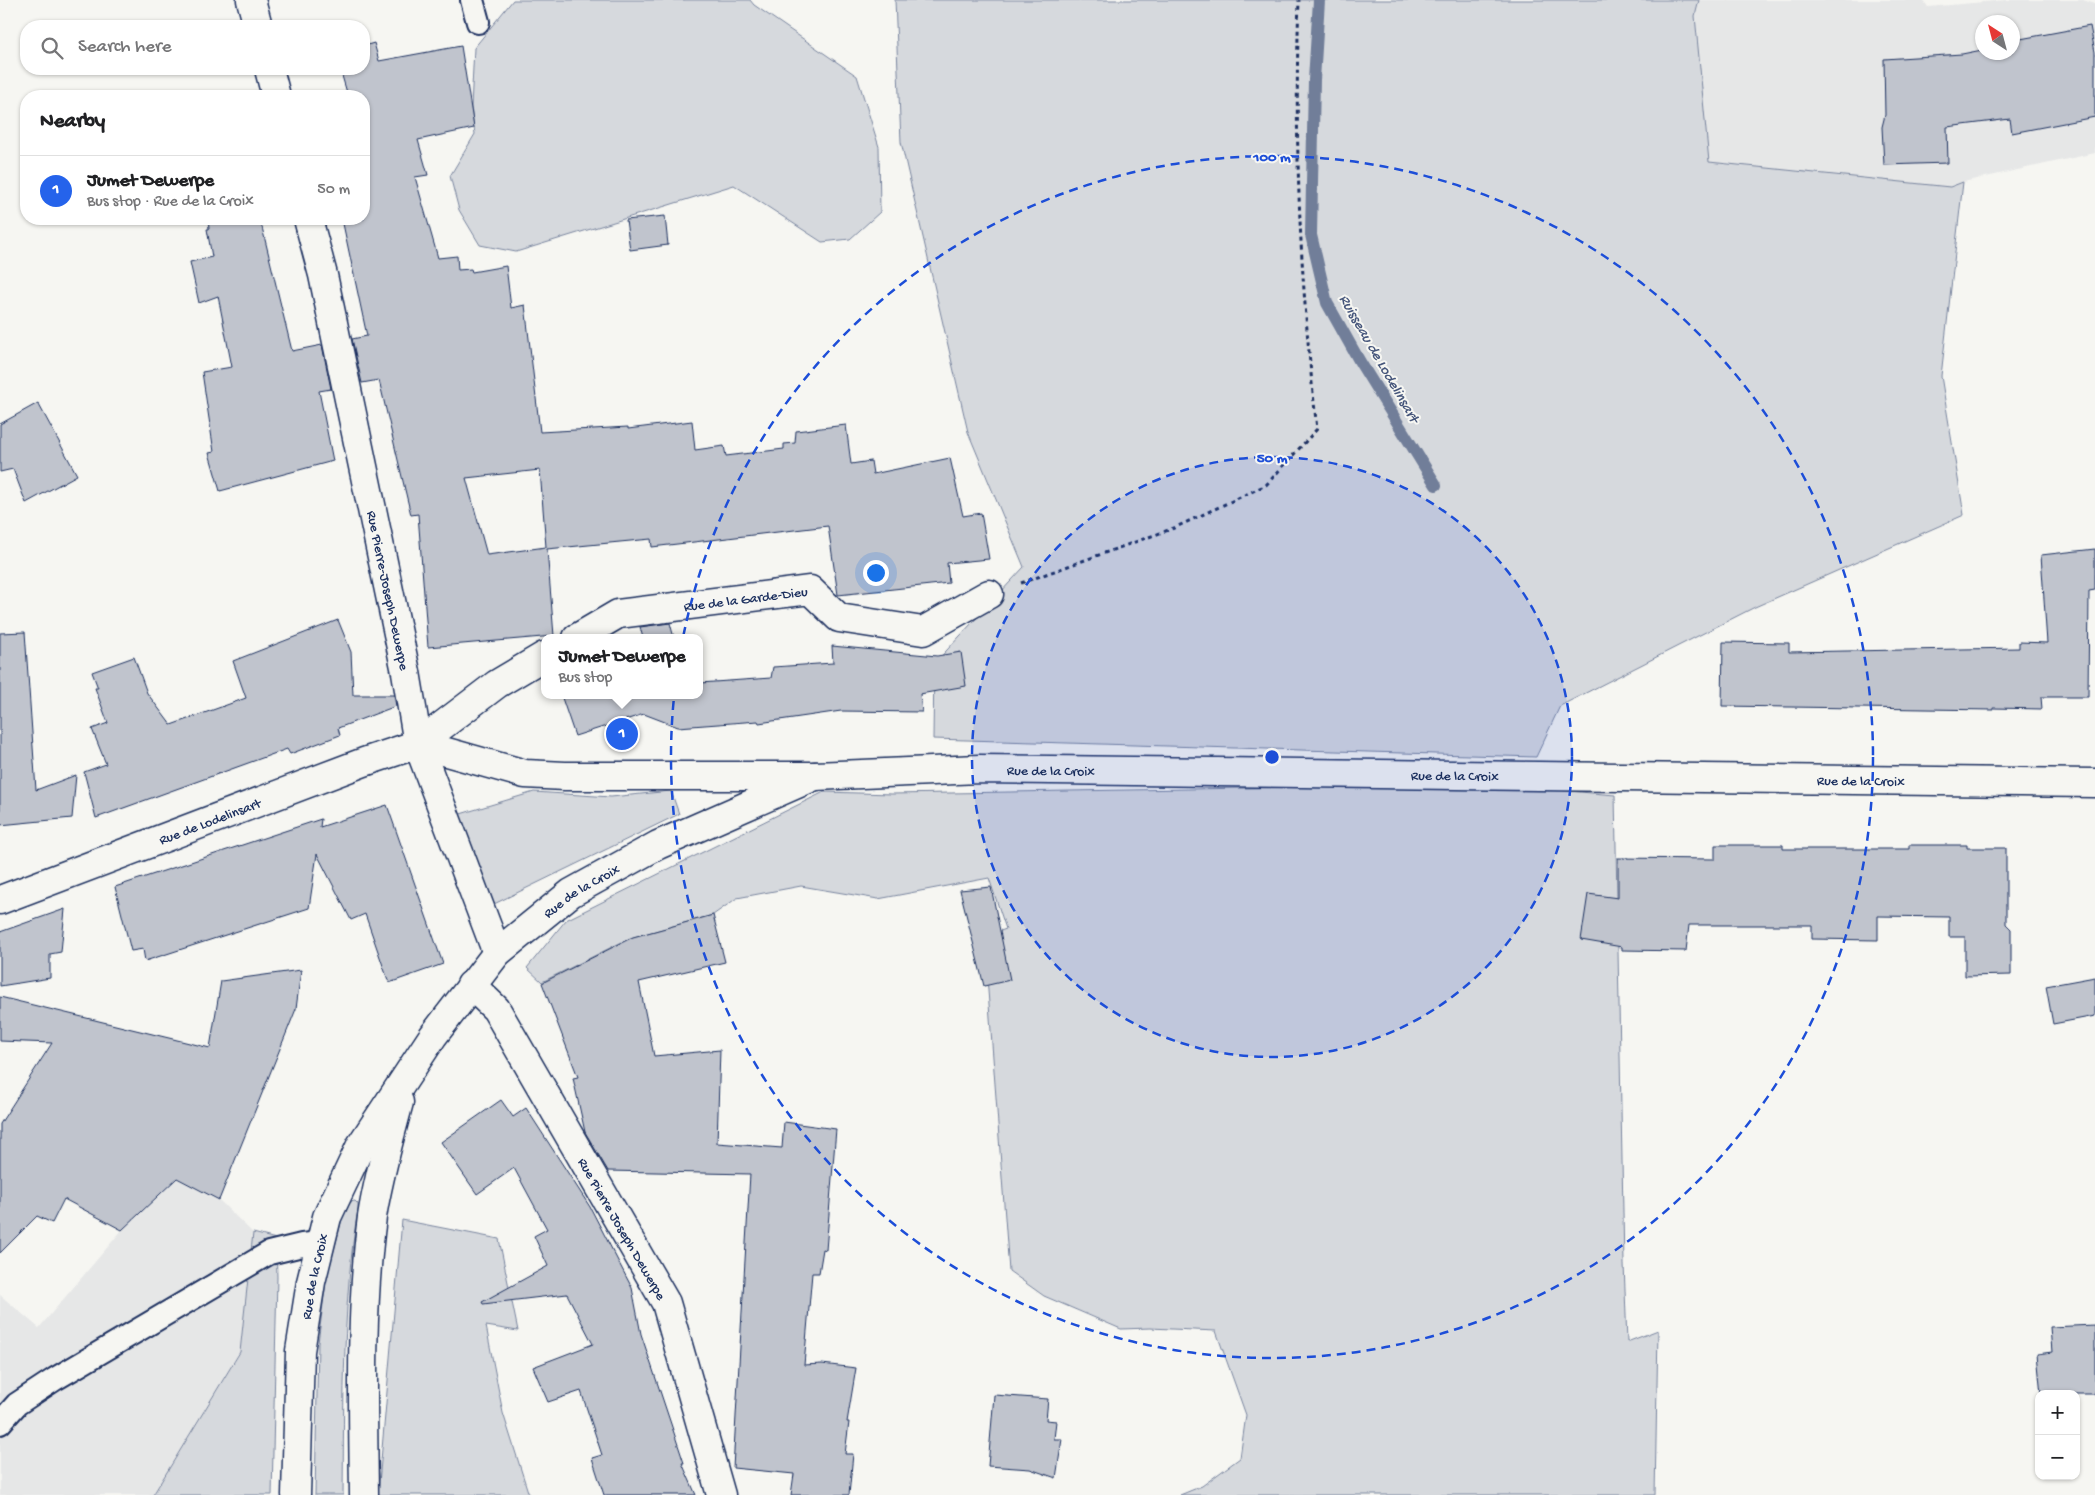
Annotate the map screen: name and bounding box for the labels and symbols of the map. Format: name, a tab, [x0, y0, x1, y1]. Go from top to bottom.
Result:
north arrow	[1975, 15, 2020, 60]
text: 100 m	[1252, 149, 1291, 167]
water label: Ruisseau de Lodelinsart	[1334, 292, 1424, 429]
text: 50 m	[1257, 450, 1288, 468]
street label: Rue Pierre-Joseph Dewerpe	[362, 509, 412, 673]
your location	[863, 560, 889, 586]
street label: Rue de la Garde-Dieu	[683, 584, 809, 617]
pin: 1	[606, 715, 638, 753]
centre of rings	[1263, 748, 1281, 766]
street label: Rue de la Croix	[1007, 763, 1095, 781]
street label: Rue de la Croix	[1411, 768, 1499, 787]
street label: Rue de la Croix	[1817, 774, 1905, 792]
street label: Rue de Lodelinsart	[157, 795, 265, 850]
street label: Rue de la Croix	[541, 862, 624, 923]
street label: Rue Pierre Joseph Dewerpe	[573, 1155, 669, 1304]
street label: Rue de la Croix	[299, 1231, 334, 1321]

